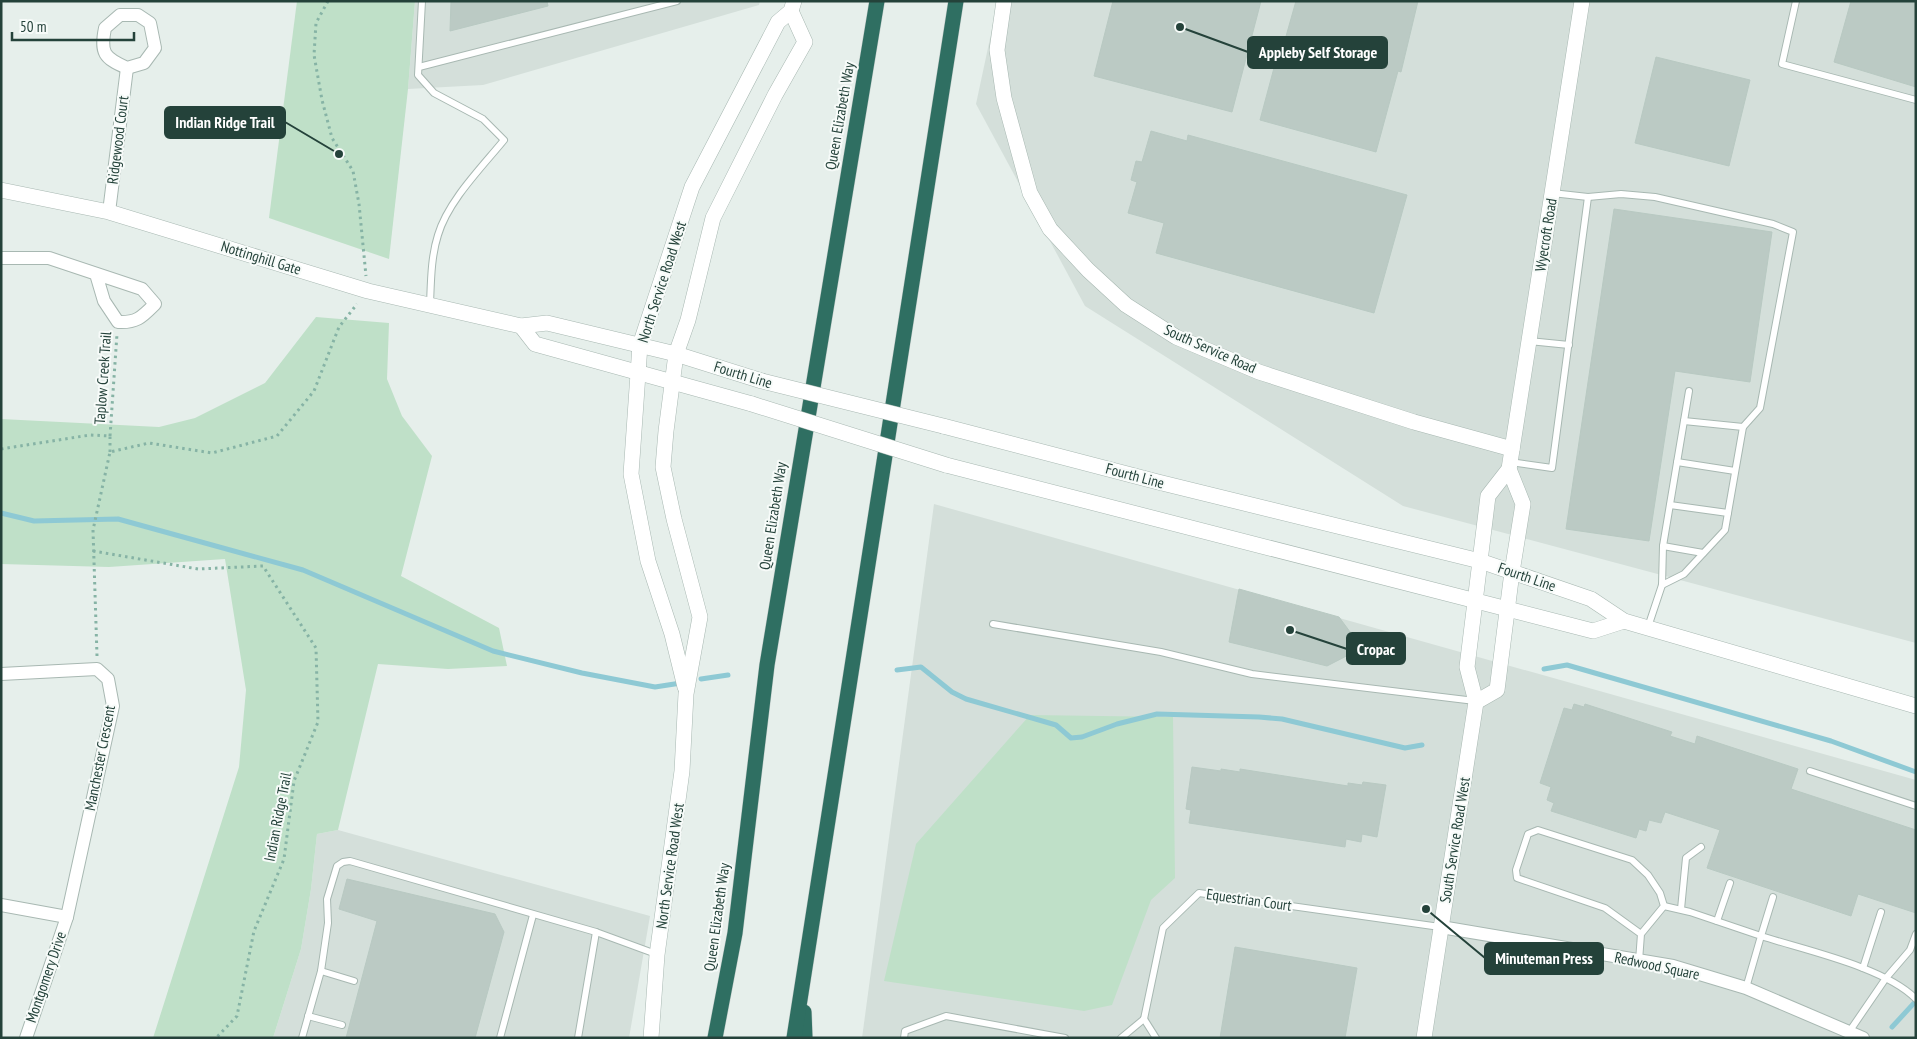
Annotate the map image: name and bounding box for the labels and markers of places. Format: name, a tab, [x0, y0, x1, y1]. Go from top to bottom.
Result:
callout: Appleby Self Storage	[1248, 37, 1387, 68]
callout: Indian Ridge Trail	[165, 107, 285, 138]
callout: Cropac	[1347, 633, 1405, 664]
callout: Minuteman Press	[1485, 943, 1603, 974]

